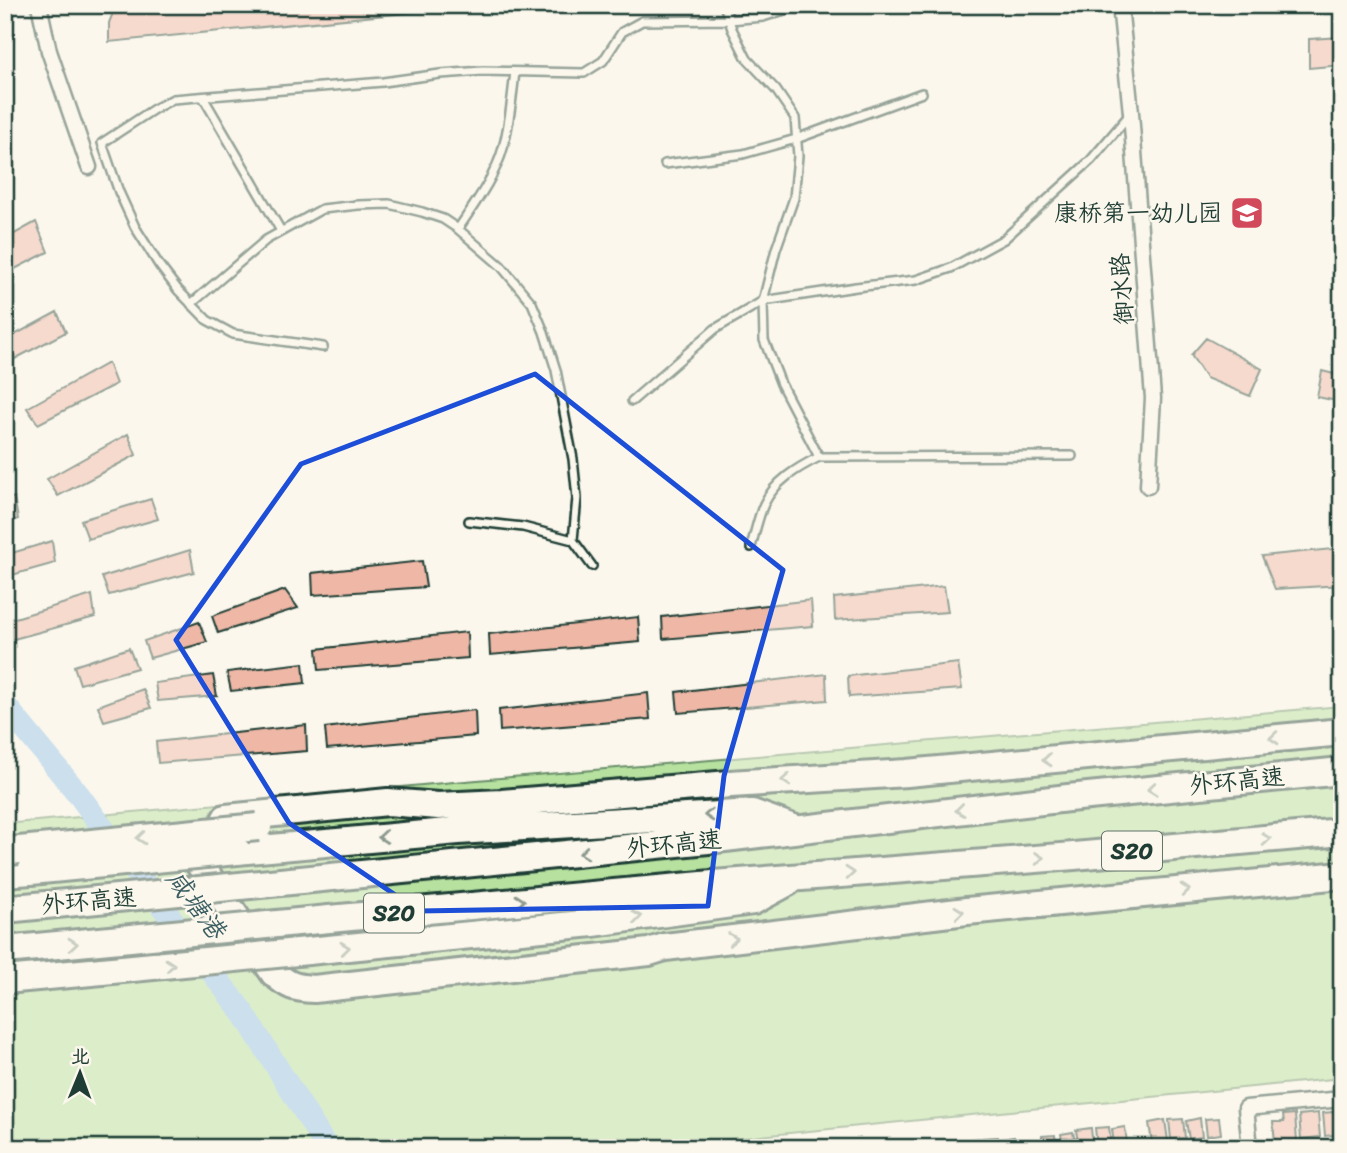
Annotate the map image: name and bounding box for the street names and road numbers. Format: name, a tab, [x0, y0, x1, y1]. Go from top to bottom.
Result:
street label: 御水路	[1099, 252, 1145, 326]
street label: 外环高速	[1187, 755, 1287, 807]
street label: 外环高速	[624, 818, 724, 870]
road number: S20	[1102, 832, 1162, 870]
street label: 外环高速	[39, 876, 139, 926]
road number: S20	[364, 893, 424, 932]

